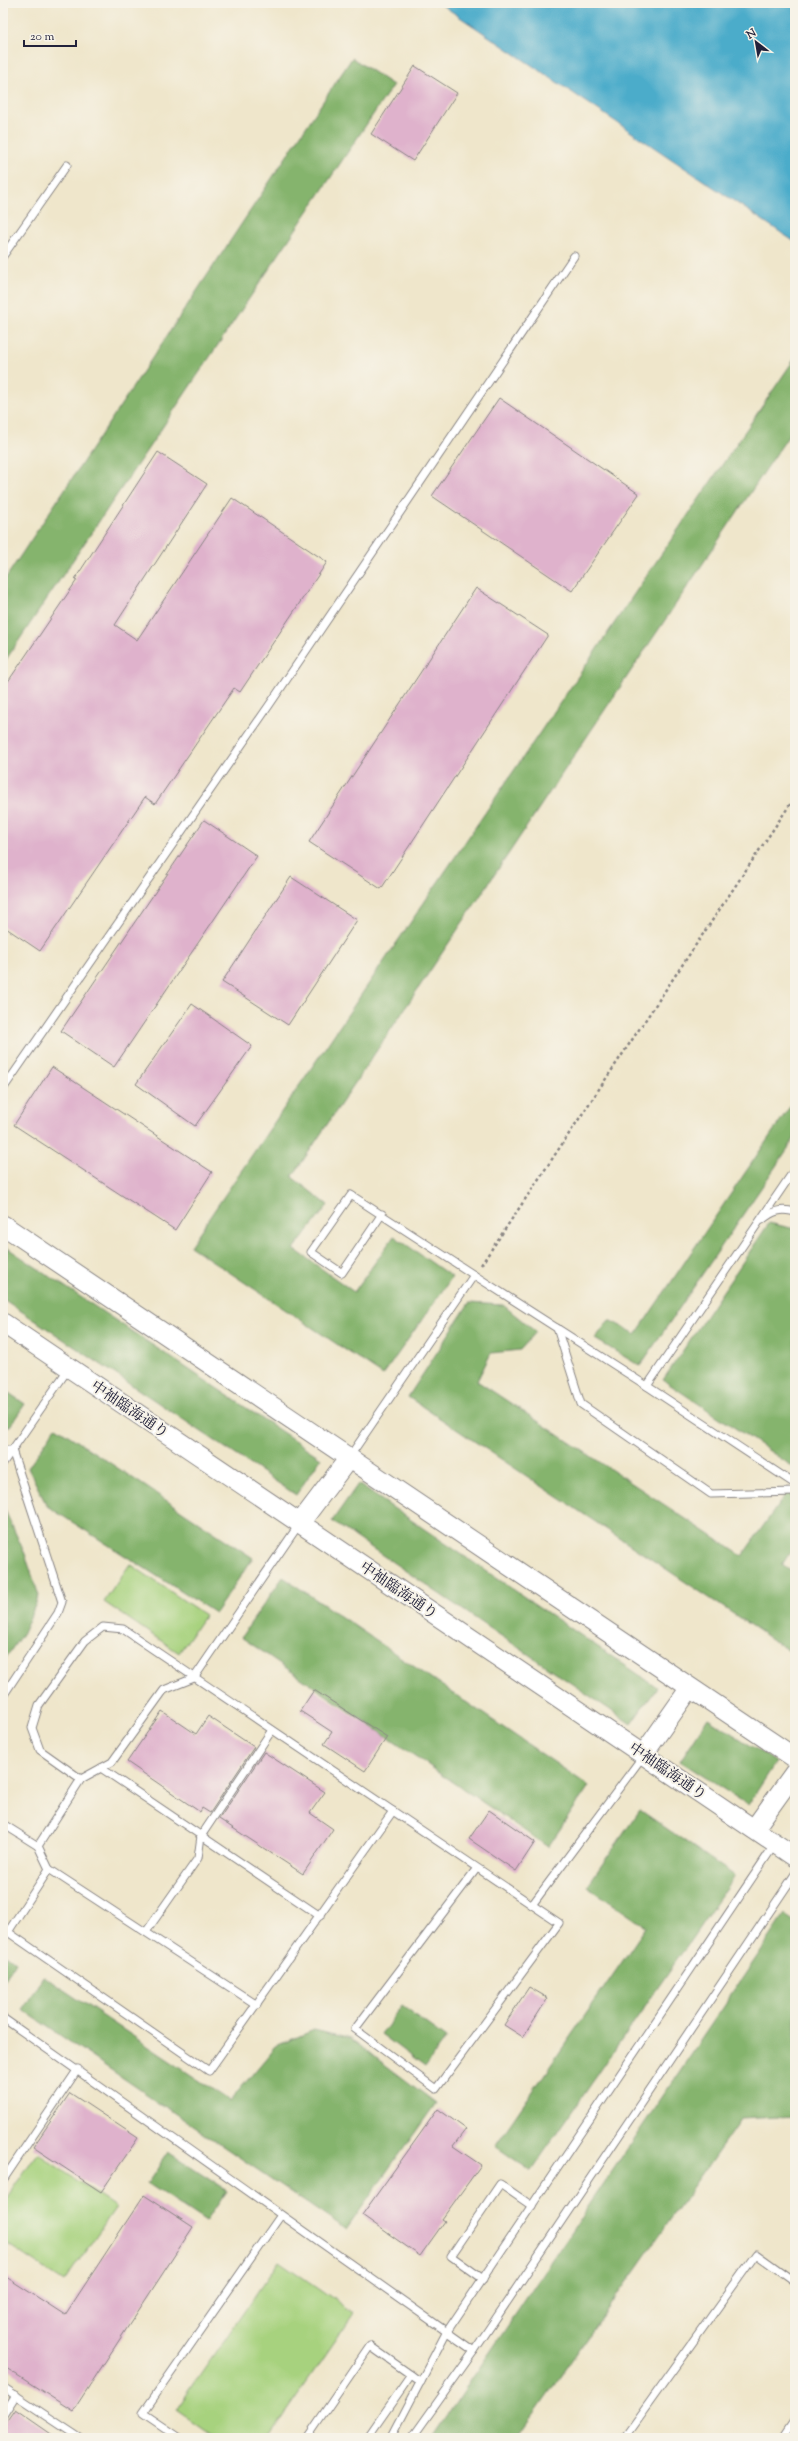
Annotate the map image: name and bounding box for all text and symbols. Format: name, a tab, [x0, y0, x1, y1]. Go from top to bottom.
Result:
scale bar	[24, 22, 76, 48]
north arrow	[736, 22, 776, 62]
text: N	[743, 25, 759, 44]
text: 20 m	[30, 28, 55, 46]
street label: 中袖臨海通り	[86, 1376, 172, 1444]
street label: 中袖臨海通り	[355, 1557, 441, 1625]
street label: 中袖臨海通り	[624, 1738, 710, 1806]

